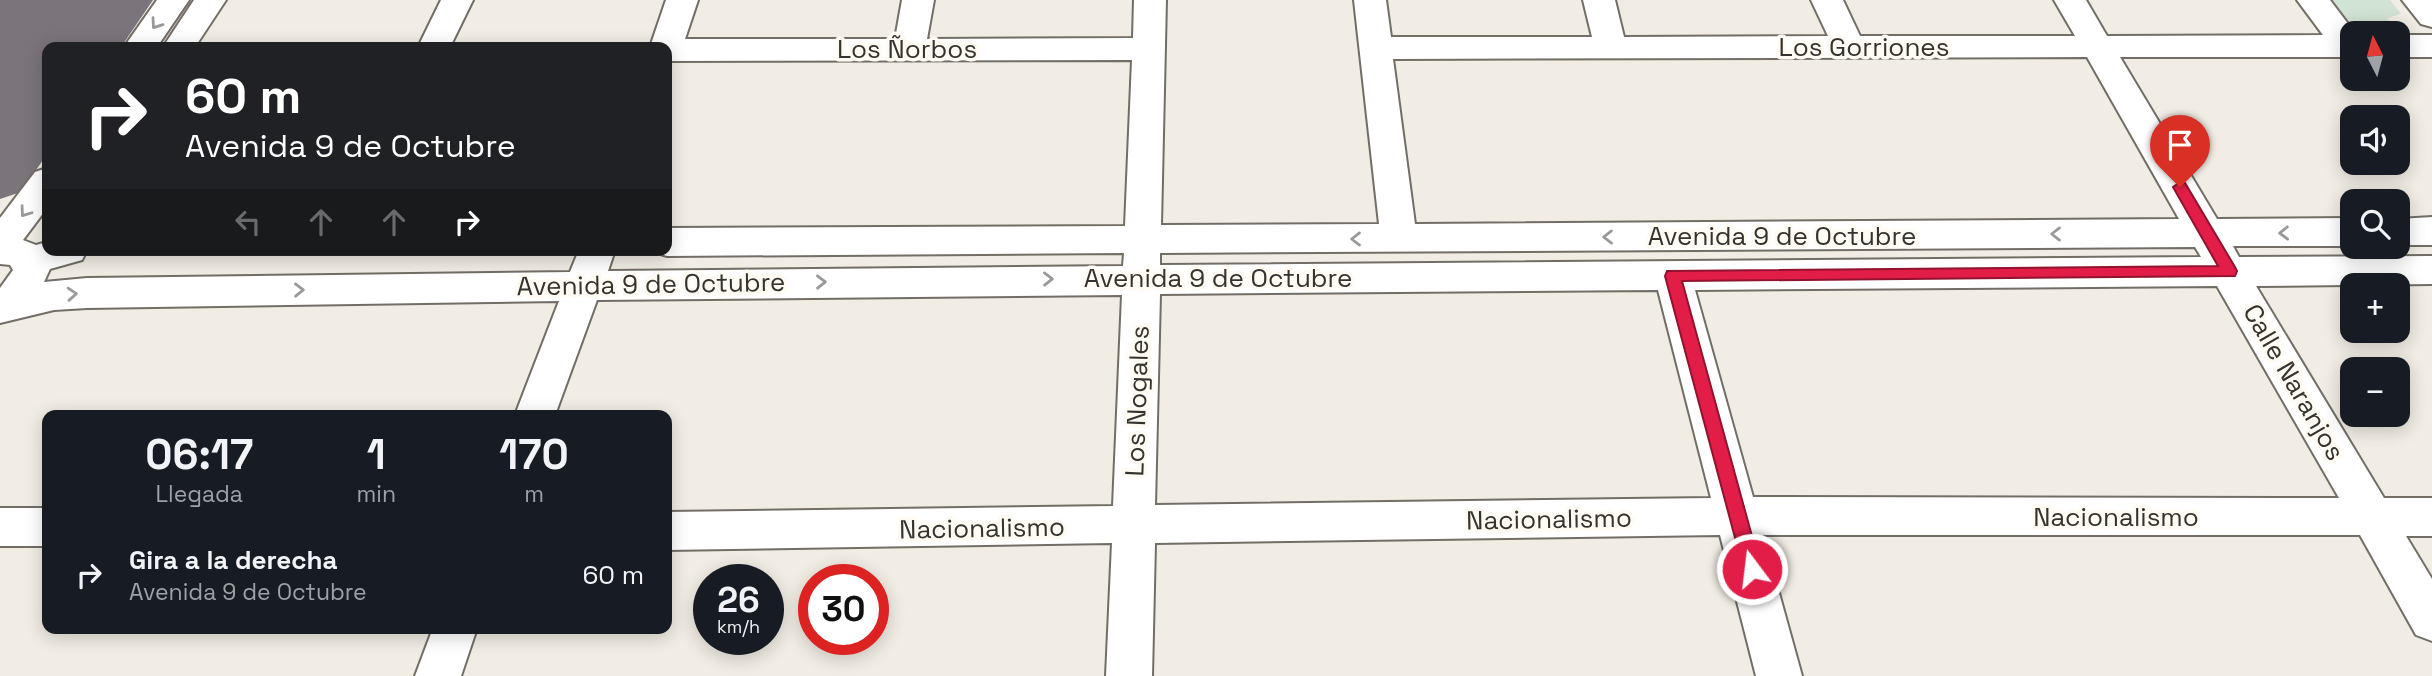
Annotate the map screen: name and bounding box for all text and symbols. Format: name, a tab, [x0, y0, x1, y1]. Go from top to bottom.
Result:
one-way arrow	[152, 16, 164, 29]
north arrow	[2340, 21, 2410, 91]
map controls	[2340, 21, 2410, 427]
street label: Los Gorriones	[1779, 30, 1949, 64]
street label: Los Ñorbos	[837, 32, 977, 66]
text: 60 m	[185, 65, 301, 127]
icon: right	[70, 70, 161, 161]
button: sound	[2340, 105, 2410, 175]
pin	[2150, 115, 2210, 187]
text: Avenida 9 de Octubre	[185, 126, 516, 166]
icon: arrive	[2161, 126, 2199, 164]
button: search	[2340, 189, 2410, 259]
icon: left	[229, 203, 267, 241]
icon: ahead	[302, 203, 340, 241]
icon: ahead	[375, 203, 413, 241]
icon: right	[448, 203, 486, 241]
one-way arrow	[21, 204, 33, 217]
street label: Avenida 9 de Octubre	[1648, 219, 1916, 253]
one-way arrow	[2278, 225, 2289, 241]
one-way arrow	[2051, 226, 2061, 242]
one-way arrow	[1603, 229, 1613, 245]
one-way arrow	[1351, 231, 1362, 246]
street label: Avenida 9 de Octubre	[1084, 261, 1352, 295]
street label: Avenida 9 de Octubre	[516, 265, 786, 303]
one-way arrow	[1043, 271, 1054, 287]
button: +	[2340, 273, 2410, 343]
one-way arrow	[816, 274, 826, 290]
one-way arrow	[294, 282, 305, 297]
one-way arrow	[67, 287, 78, 302]
street label: Calle Naranjos	[2235, 298, 2353, 466]
street label: Los Nogales	[1117, 325, 1157, 477]
button: −	[2340, 357, 2410, 427]
text: 06:17	[145, 428, 253, 481]
text: 1	[367, 428, 386, 481]
text: 170	[499, 428, 569, 481]
text: Llegada	[156, 479, 243, 509]
text: min	[357, 479, 396, 509]
text: m	[524, 479, 544, 509]
street label: Nacionalismo	[2033, 500, 2199, 534]
street label: Nacionalismo	[1466, 501, 1632, 537]
street label: Nacionalismo	[899, 510, 1065, 546]
position arrow	[1715, 532, 1789, 606]
text: Gira a la derecha	[129, 543, 338, 577]
icon: right	[70, 556, 108, 594]
text: 60 m	[582, 558, 644, 592]
speed limit sign: 30	[798, 564, 889, 655]
text: Avenida 9 de Octubre	[129, 577, 367, 607]
text: 26	[717, 578, 760, 622]
text: km/h	[717, 615, 760, 638]

